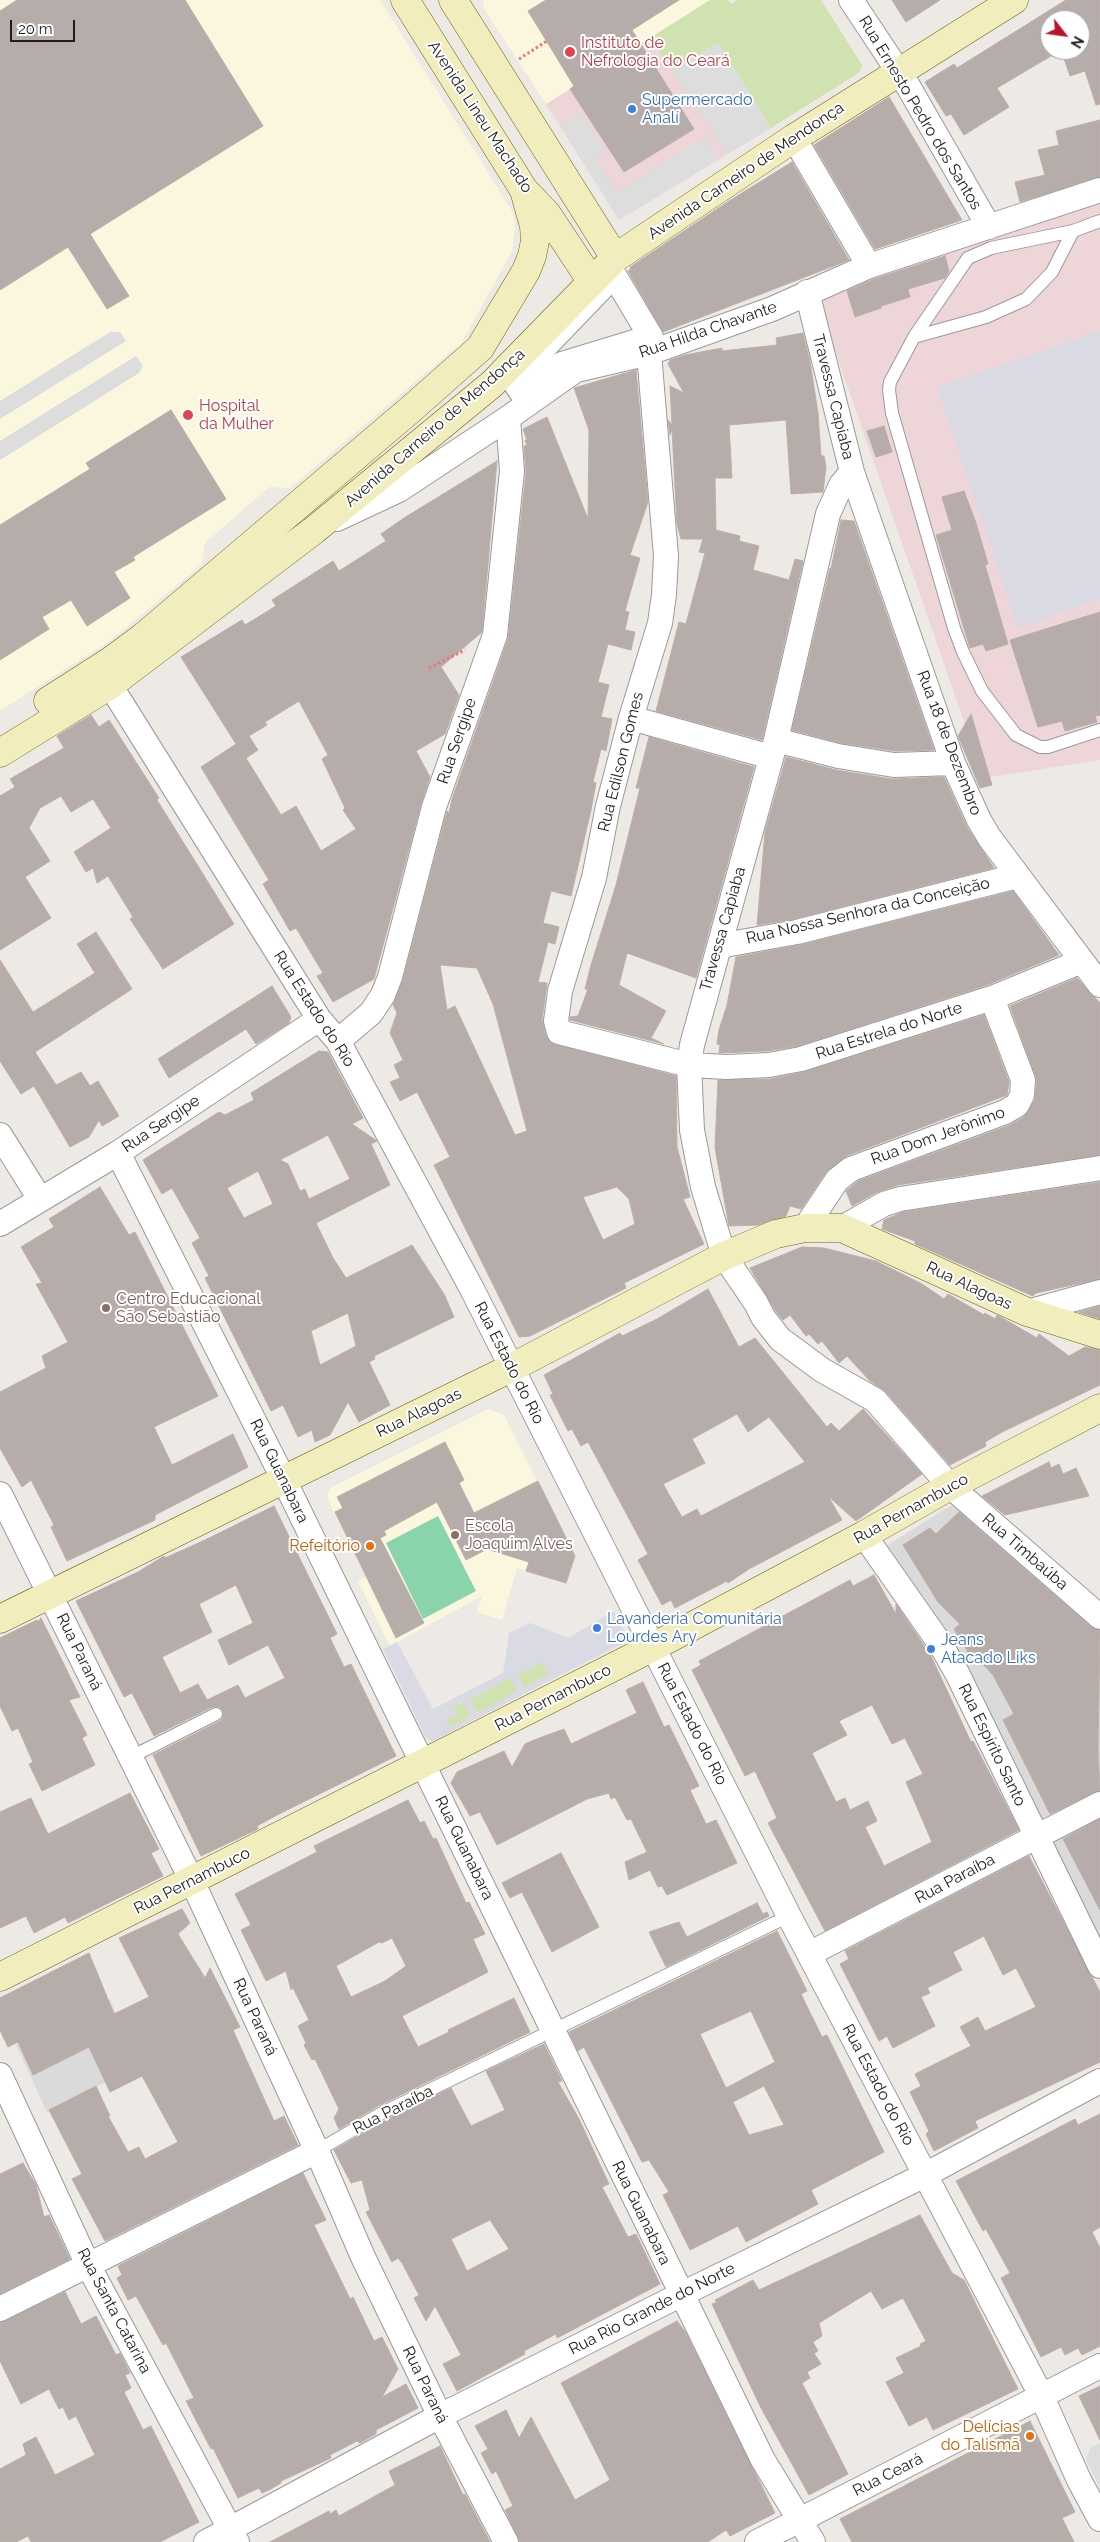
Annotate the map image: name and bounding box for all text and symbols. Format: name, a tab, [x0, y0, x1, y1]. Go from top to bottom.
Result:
scale bar	[12, 10, 78, 42]
north arrow	[1040, 10, 1090, 60]
street label: Rua Ernesto Pedro dos Santos	[854, 13, 986, 213]
text: 20 m	[18, 20, 53, 38]
place label: Instituto de Nefrologia do Ceará	[581, 33, 730, 71]
text: N	[1068, 33, 1087, 51]
street label: Avenida Lineu Machado	[424, 37, 536, 197]
marker: Instituto de Nefrologia do Ceará	[563, 45, 577, 59]
place label: Supermercado Analí	[642, 90, 753, 128]
street label: Avenida Carneiro de Mendonça	[644, 98, 848, 244]
marker: Supermercado Analí	[626, 103, 638, 115]
street label: Rua Hilda Chavante	[636, 297, 780, 363]
street label: Travessa Capiaba	[808, 332, 858, 462]
street label: Avenida Carneiro de Mendonça	[341, 345, 529, 511]
place label: Hospital da Mulher	[199, 396, 274, 434]
marker: Hospital da Mulher	[181, 408, 195, 422]
street label: Rua 18 de Dezembro	[912, 668, 986, 818]
street label: Rua Edilson Gomes	[594, 690, 648, 834]
street label: Rua Sergipe	[433, 695, 481, 787]
street label: Travessa Capiaba	[696, 865, 750, 993]
street label: Rua Nossa Senhora da Conceição	[744, 874, 992, 948]
street label: Rua Estado do Rio	[269, 947, 359, 1071]
street label: Rua Estrela do Norte	[813, 998, 965, 1064]
street label: Rua Sergipe	[118, 1091, 204, 1157]
street label: Rua Dom Jerônimo	[868, 1103, 1008, 1169]
street label: Rua Alagoas	[923, 1258, 1015, 1314]
place label: Centro Educacional São Sebastião	[116, 1289, 261, 1327]
street label: Rua Estado do Rio	[470, 1299, 548, 1427]
marker: Centro Educacional São Sebastião	[100, 1302, 112, 1314]
street label: Rua Alagoas	[373, 1384, 465, 1442]
street label: Rua Guanabara	[246, 1416, 312, 1526]
street label: Rua Pernambuco	[850, 1470, 972, 1548]
street label: Rua Timbaúba	[978, 1510, 1072, 1594]
place label: Escola Joaquim Alves	[465, 1516, 573, 1554]
marker: Escola Joaquim Alves	[449, 1529, 461, 1541]
place label: Refeitório	[289, 1536, 360, 1556]
marker: Refeitório	[364, 1540, 376, 1552]
place label: Lavanderia Comunitária Lourdes Ary	[607, 1609, 782, 1647]
street label: Rua Paraná	[52, 1610, 106, 1694]
marker: Lavanderia Comunitária Lourdes Ary	[591, 1622, 603, 1634]
place label: Jeans Atacado Liks	[941, 1630, 1036, 1668]
marker: Jeans Atacado Liks	[925, 1643, 937, 1655]
street label: Rua Pernambuco	[492, 1660, 614, 1736]
street label: Rua Estado do Rio	[653, 1660, 731, 1788]
street label: Rua Espírito Santo	[954, 1681, 1030, 1809]
street label: Rua Guanabara	[431, 1793, 497, 1903]
street label: Rua Pernambuco	[131, 1843, 253, 1919]
street label: Rua Paraíba	[912, 1850, 998, 1908]
street label: Rua Paraná	[229, 1975, 281, 2059]
street label: Rua Estado do Rio	[838, 2021, 918, 2149]
street label: Rua Paraíba	[350, 2082, 436, 2138]
street label: Rua Guanabara	[608, 2158, 674, 2268]
street label: Rua Santa Catarina	[73, 2245, 155, 2377]
street label: Rua Rio Grande do Norte	[566, 2259, 738, 2359]
street label: Rua Paraná	[398, 2343, 452, 2427]
place label: Delícias do Talismã	[941, 2417, 1020, 2455]
marker: Delícias do Talismã	[1024, 2430, 1036, 2442]
street label: Rua Ceará	[850, 2449, 926, 2501]

